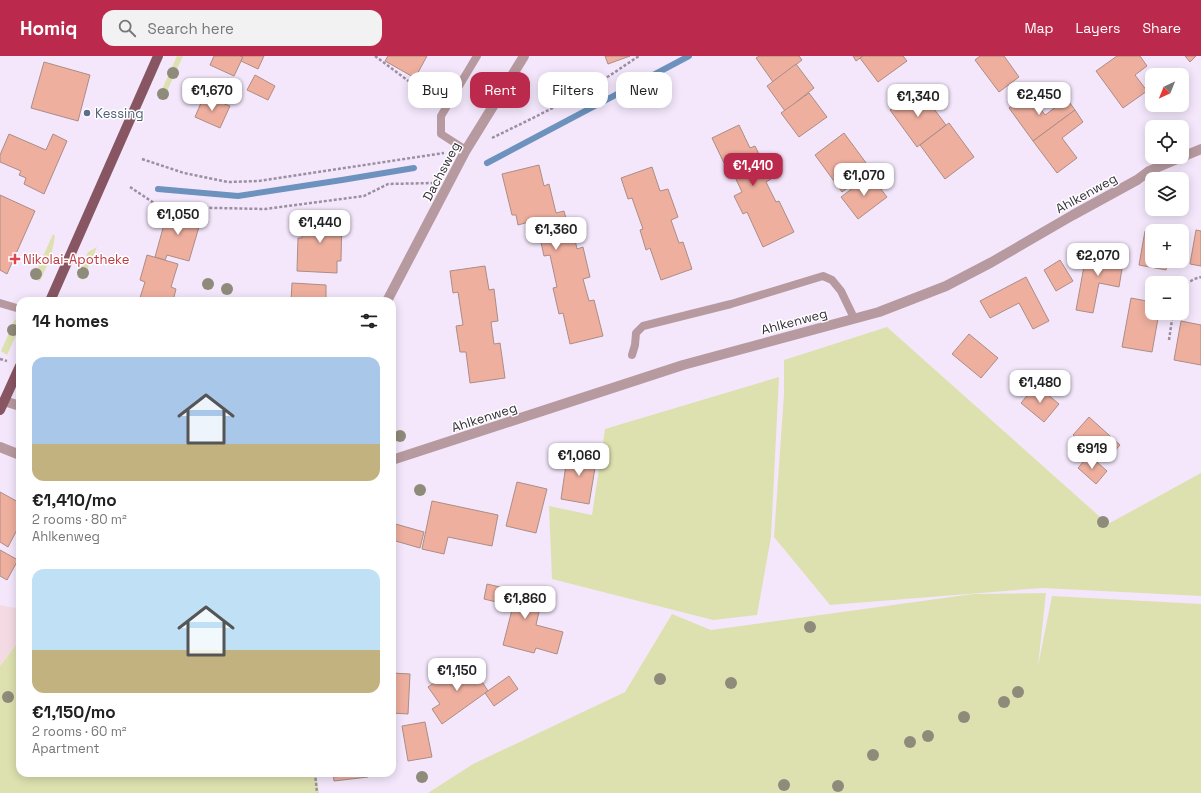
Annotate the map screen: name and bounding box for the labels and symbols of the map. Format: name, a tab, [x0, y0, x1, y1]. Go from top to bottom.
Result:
north arrow	[1145, 68, 1189, 112]
pin: €1,670	[179, 78, 245, 112]
pin: €2,450	[1006, 82, 1072, 116]
pin: €1,340	[885, 84, 951, 118]
place label: Kessing	[95, 105, 144, 122]
marker: Kessing	[82, 108, 92, 118]
street label: Dachsweg	[419, 139, 464, 204]
pin: €1,410	[720, 153, 786, 187]
pin: €1,070	[831, 163, 897, 197]
street label: Ahlkenweg	[1052, 170, 1120, 217]
pin: €1,050	[145, 202, 211, 236]
pin: €1,440	[287, 210, 353, 244]
pin: €1,360	[523, 217, 589, 251]
pin: €2,070	[1065, 243, 1131, 277]
place label: Nikolai-Apotheke	[23, 251, 129, 268]
marker: Nikolai-Apotheke	[10, 254, 20, 264]
street label: Ahlkenweg	[759, 304, 829, 338]
pin: €1,480	[1007, 370, 1073, 404]
street label: Ahlkenweg	[449, 399, 519, 436]
pin: €919	[1068, 436, 1116, 470]
pin: €1,060	[546, 443, 612, 477]
pin: €1,860	[492, 586, 558, 620]
pin: €1,150	[424, 658, 490, 692]

